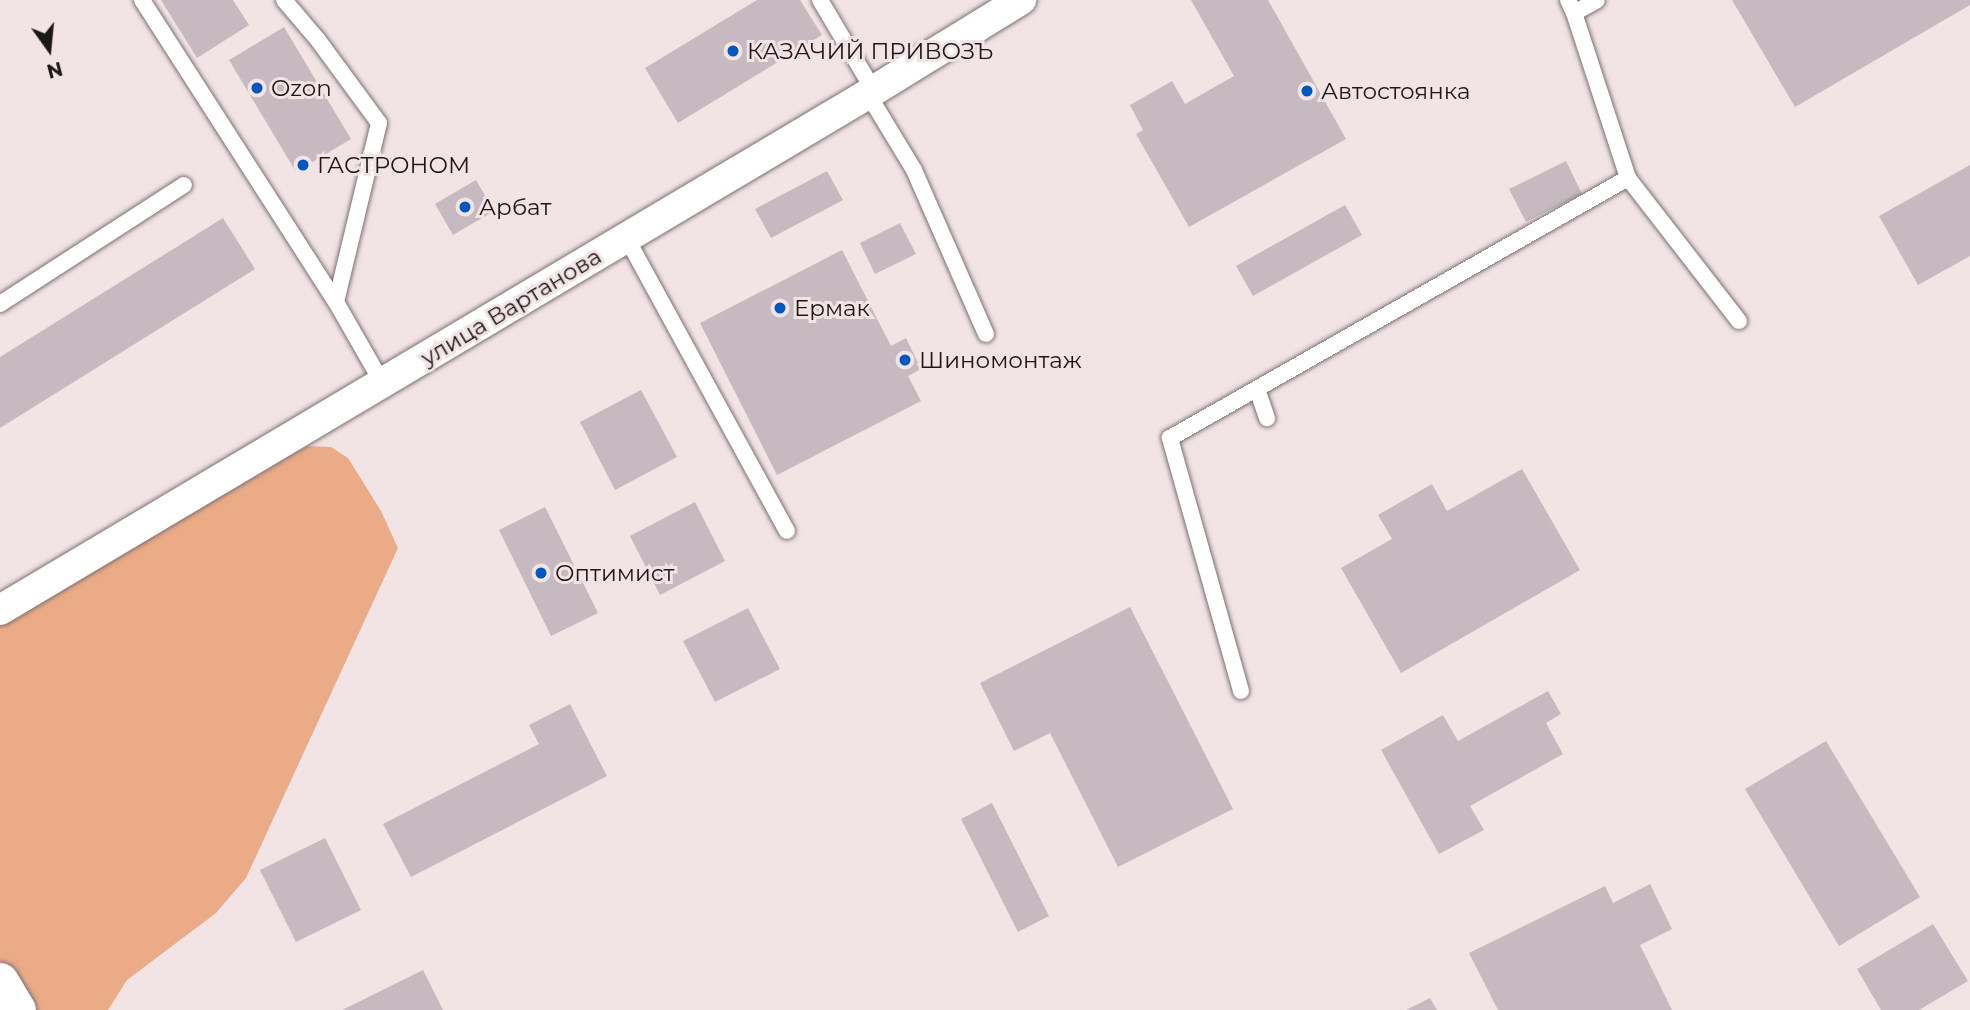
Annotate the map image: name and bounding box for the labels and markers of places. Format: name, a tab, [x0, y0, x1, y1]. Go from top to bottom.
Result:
place label: КАЗАЧИЙ ПРИВОЗЪ	[747, 37, 993, 65]
marker: КАЗАЧИЙ ПРИВОЗЪ	[725, 43, 741, 59]
place label: Ozon	[271, 74, 332, 102]
place label: Автостоянка	[1321, 77, 1470, 105]
marker: Ozon	[249, 80, 265, 96]
marker: Автостоянка	[1299, 83, 1315, 99]
place label: ГАСТРОНОМ	[317, 151, 470, 179]
marker: ГАСТРОНОМ	[295, 157, 311, 173]
place label: Арбат	[479, 193, 551, 221]
marker: Арбат	[457, 199, 473, 215]
place label: Ермак	[794, 294, 870, 322]
marker: Ермак	[772, 300, 788, 316]
place label: Шиномонтаж	[919, 346, 1082, 374]
marker: Шиномонтаж	[897, 352, 913, 368]
place label: Оптимист	[555, 559, 674, 587]
marker: Оптимист	[533, 565, 549, 581]

